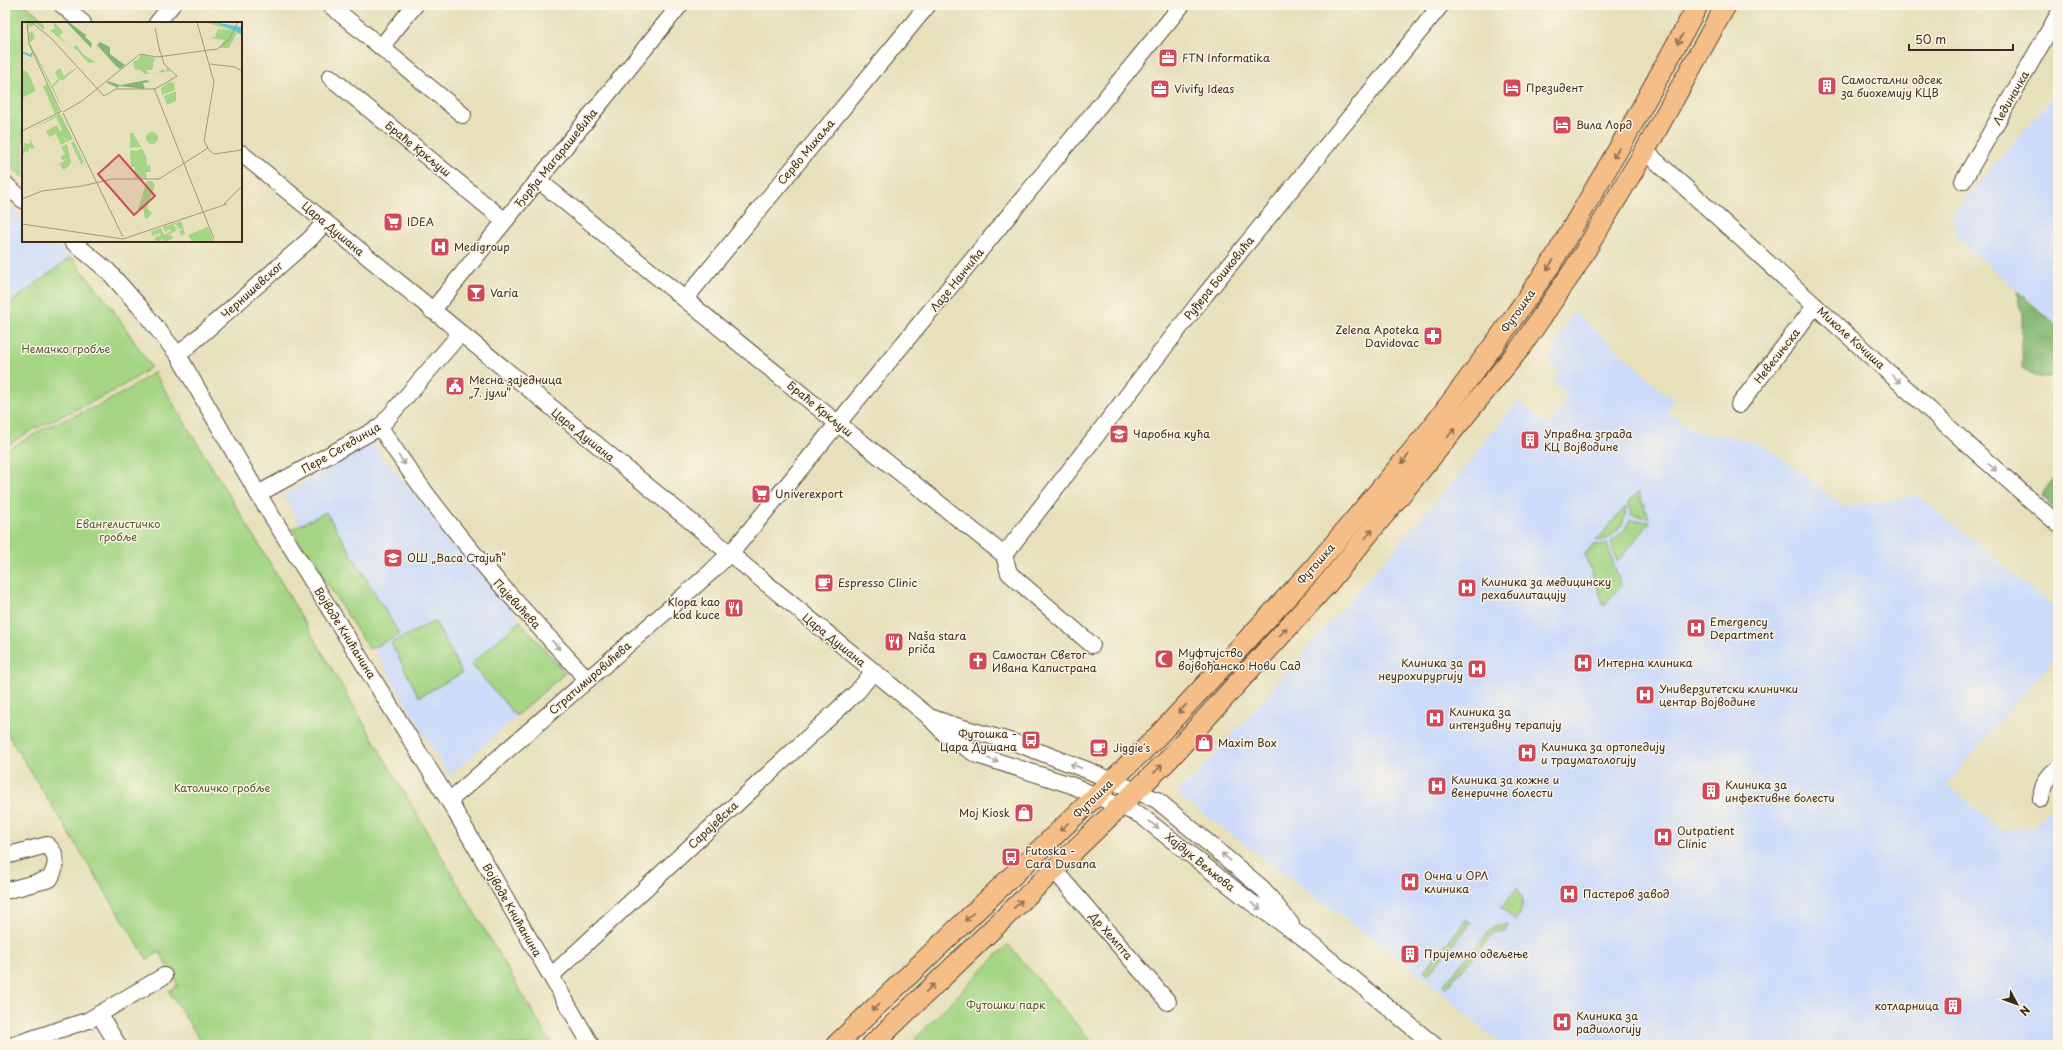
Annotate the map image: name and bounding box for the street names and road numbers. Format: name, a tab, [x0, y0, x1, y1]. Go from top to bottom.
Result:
street label: Лединачка	[1988, 67, 2033, 128]
street label: Ђорђа Магарашевића	[510, 104, 601, 211]
street label: Серво Михаља	[773, 115, 838, 188]
street label: Браће Кркљуш	[382, 117, 455, 181]
street label: Цара Душана	[298, 197, 368, 260]
street label: Руђера Бошковића	[1180, 232, 1258, 323]
street label: Лазе Нанчића	[926, 244, 988, 315]
street label: Чернишевског	[217, 257, 287, 322]
street label: Футошка	[1496, 285, 1539, 336]
street label: Миколе Кочиша	[1814, 302, 1889, 373]
street label: Невесињска	[1749, 324, 1804, 387]
street label: Браће Кркљуш	[784, 377, 857, 441]
street label: Цара Душана	[548, 404, 619, 465]
street label: Пере Сегединца	[298, 418, 384, 477]
street label: Футошка	[1293, 539, 1338, 588]
street label: Пајевићева	[490, 575, 545, 633]
street label: Војводе Книћанина	[310, 584, 381, 682]
street label: Цара Душана	[799, 609, 870, 670]
street label: Стратимировићева	[545, 637, 635, 718]
street label: Футошка	[1069, 775, 1117, 822]
street label: Сарајевска	[684, 797, 742, 852]
street label: Хајдук Вељкова	[1162, 828, 1239, 895]
street label: Војводе Книћанина	[479, 860, 546, 960]
street label: Др Хемпта	[1085, 907, 1137, 963]

